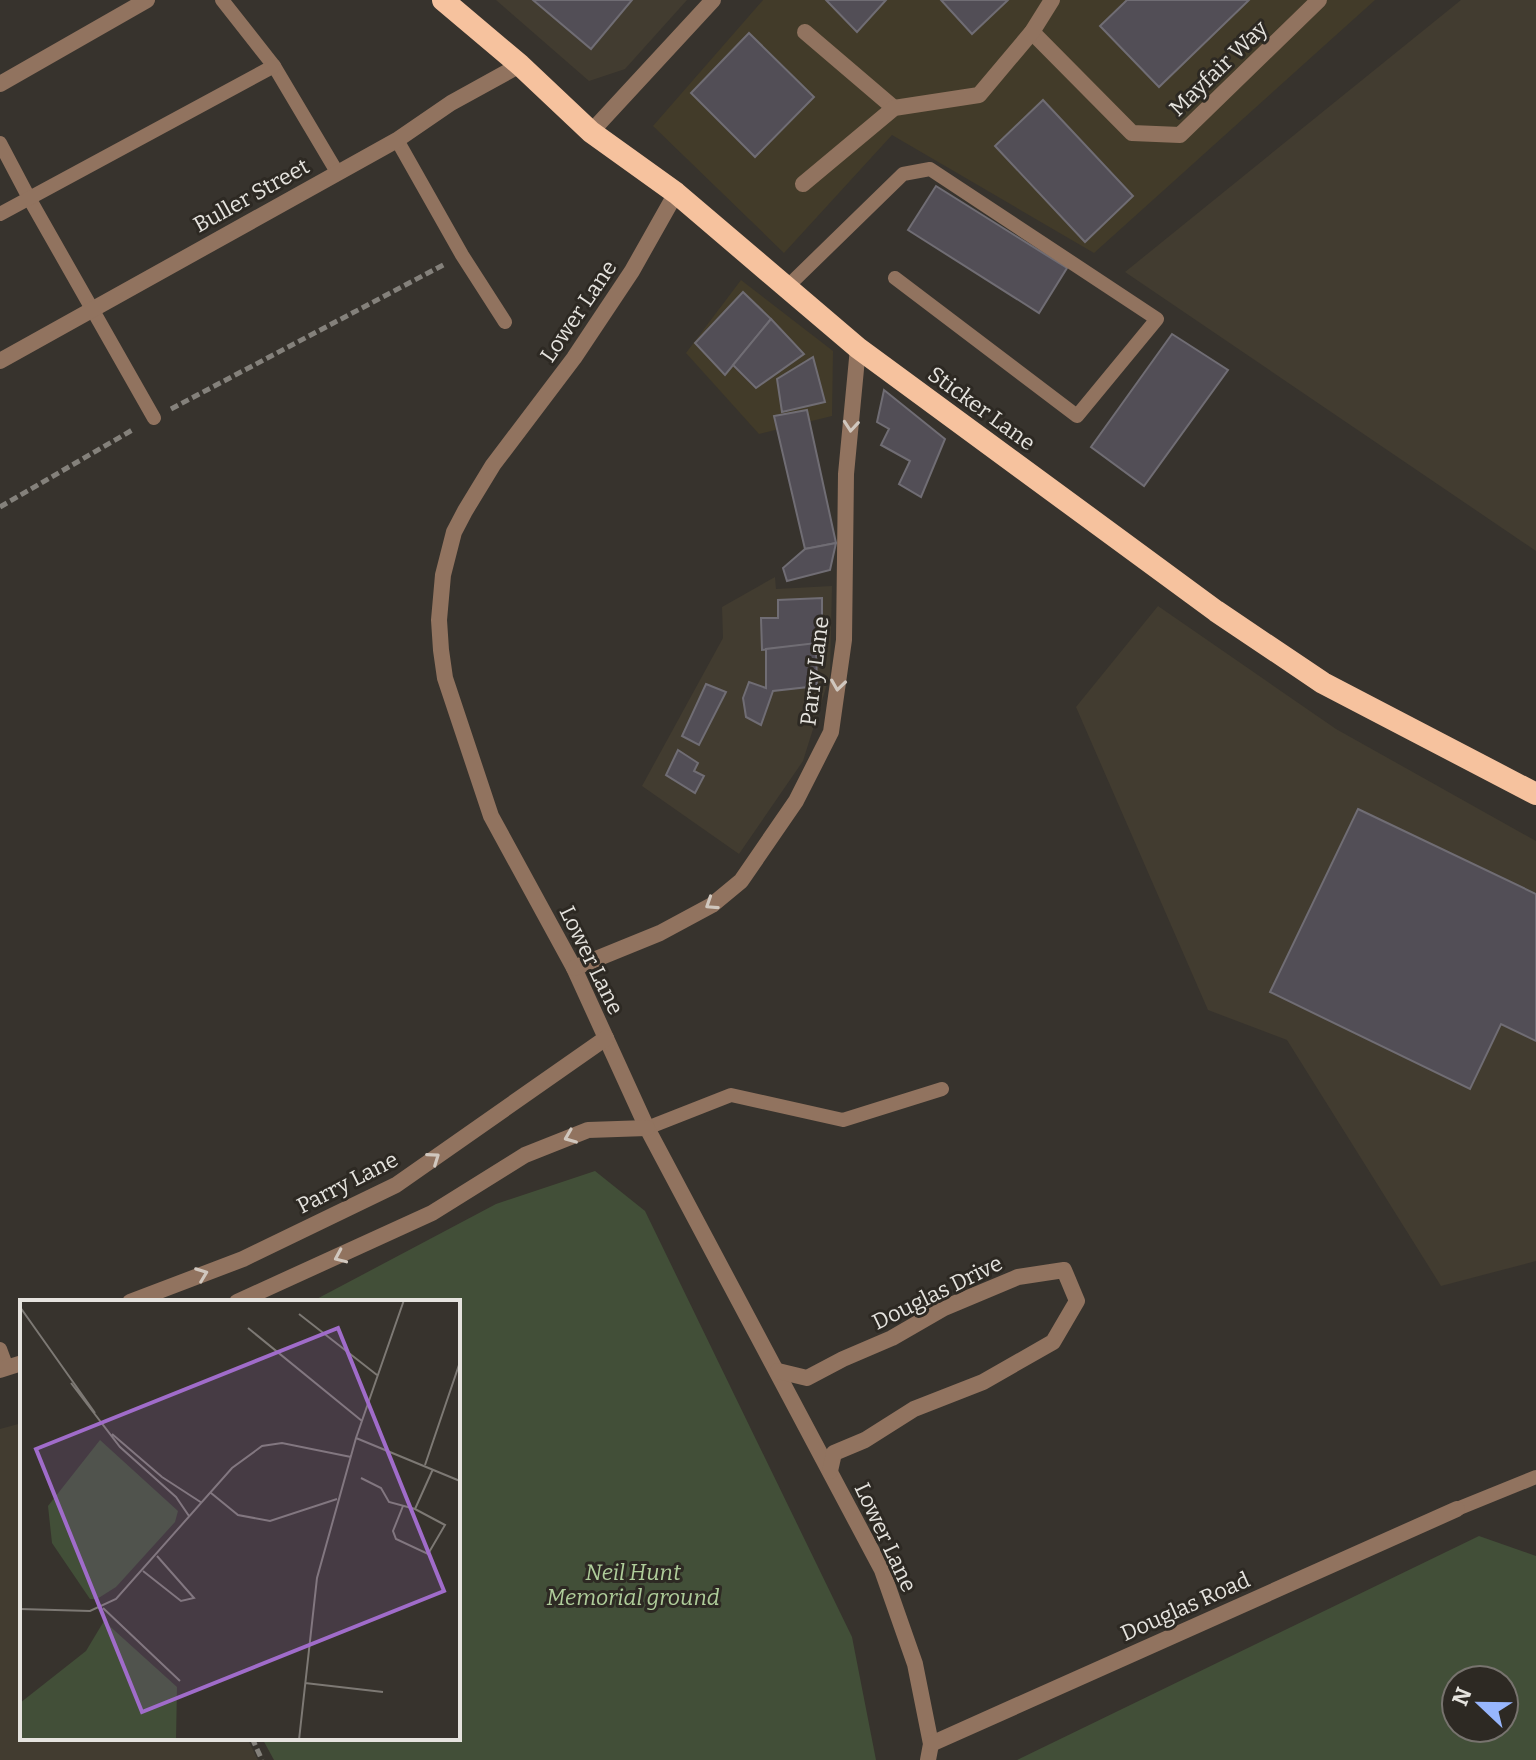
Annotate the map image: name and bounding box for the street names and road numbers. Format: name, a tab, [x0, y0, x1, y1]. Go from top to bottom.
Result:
street label: Mayfair Way	[1164, 15, 1273, 122]
street label: Buller Street	[189, 152, 314, 238]
street label: Lower Lane	[534, 255, 622, 367]
street label: Sticker Lane	[923, 360, 1041, 456]
street label: Parry Lane	[794, 615, 835, 727]
street label: Lower Lane	[554, 902, 629, 1019]
street label: Parry Lane	[292, 1145, 402, 1219]
street label: Douglas Drive	[868, 1249, 1007, 1336]
street label: Lower Lane	[849, 1478, 923, 1596]
street label: Douglas Road	[1116, 1566, 1254, 1647]

